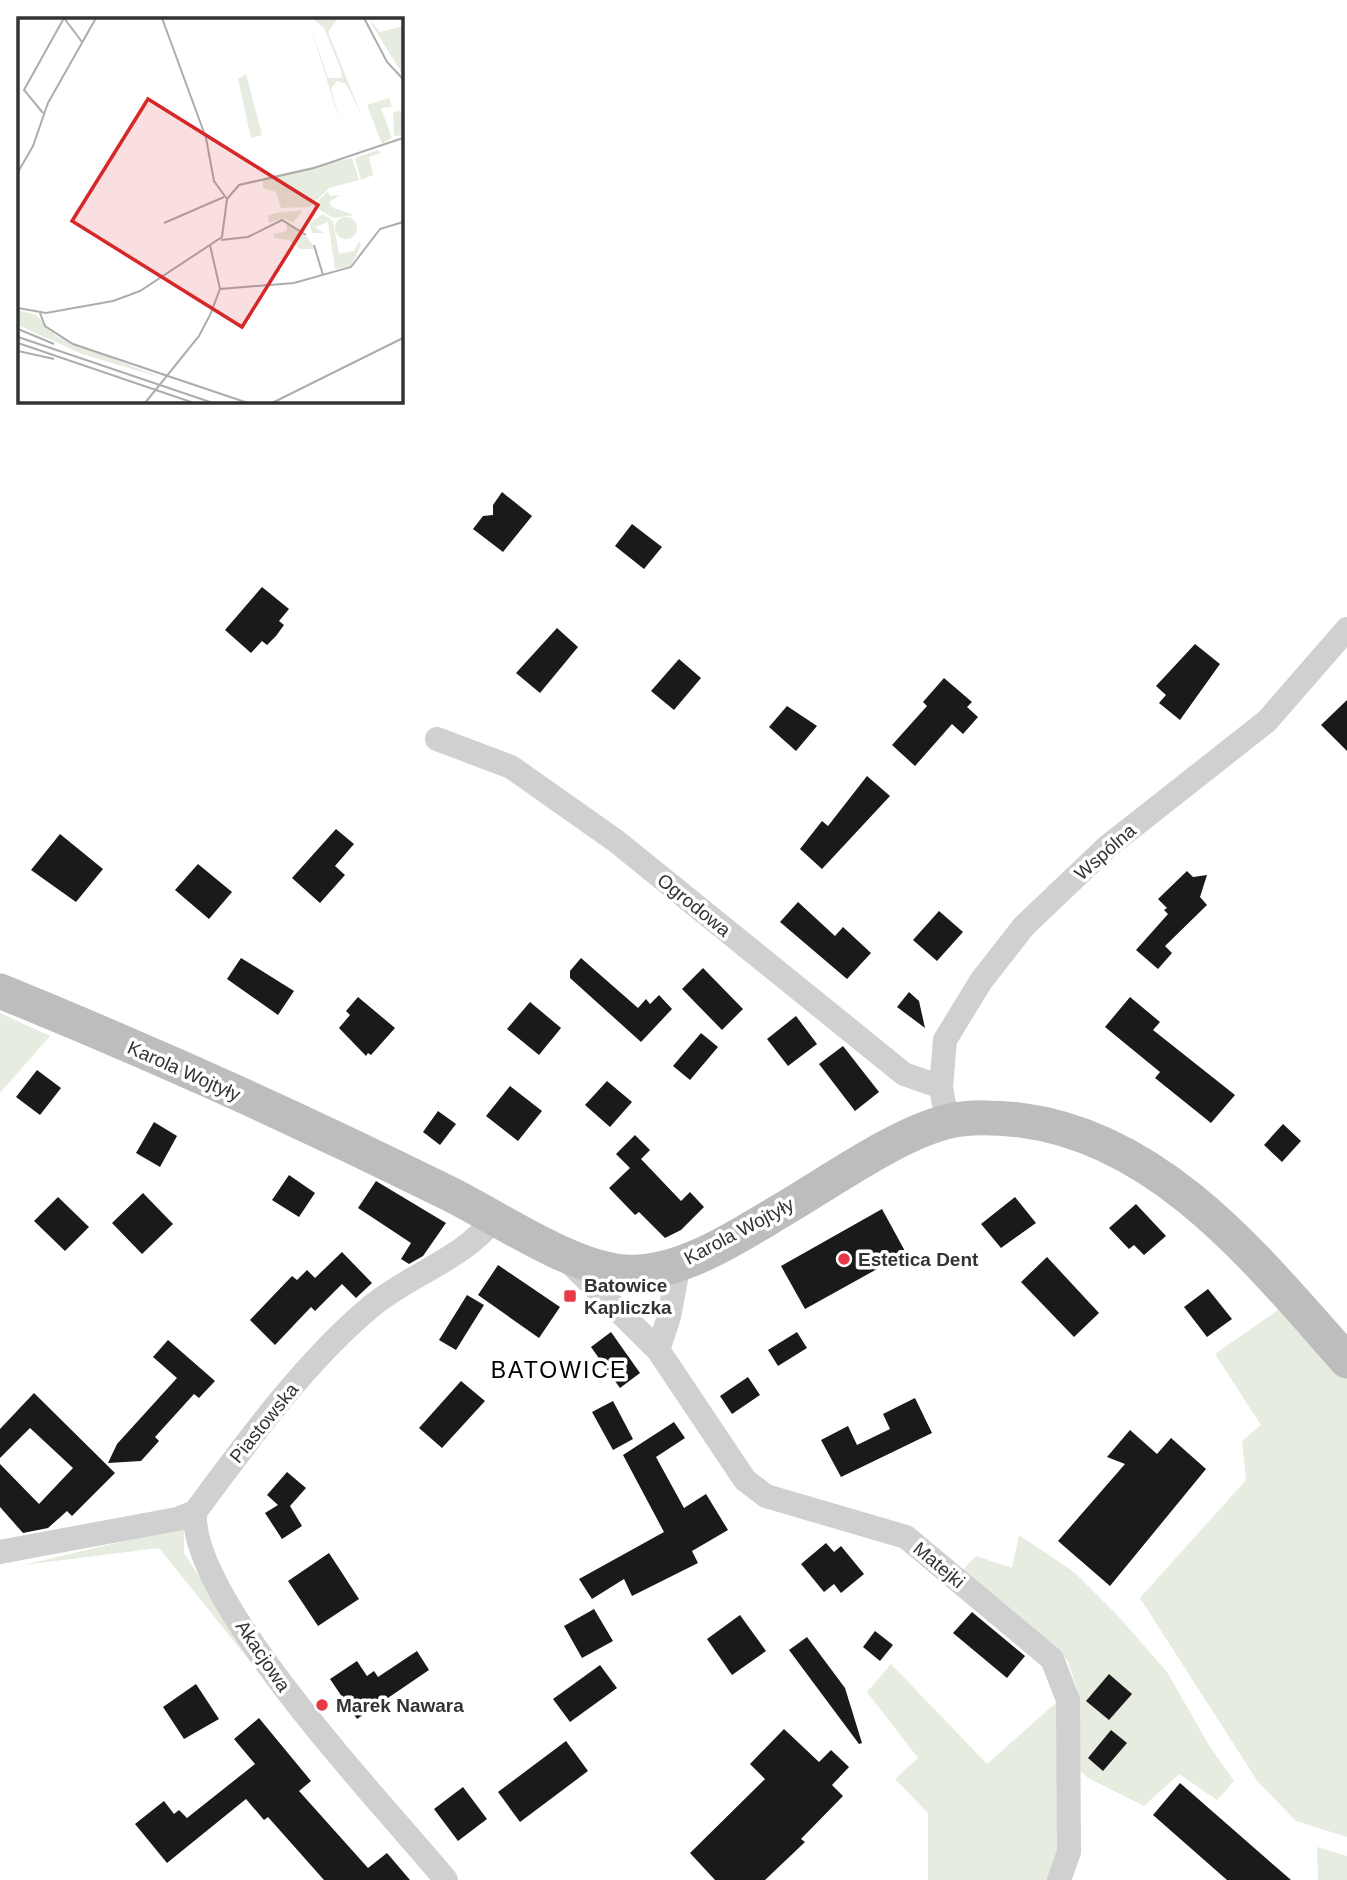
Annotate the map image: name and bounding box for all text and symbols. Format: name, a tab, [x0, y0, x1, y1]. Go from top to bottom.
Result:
inset map	[18, 18, 402, 402]
street label: Wspólna	[1070, 820, 1140, 884]
street label: Ogrodowa	[653, 869, 735, 941]
street label: Karola Wojtyły	[124, 1037, 244, 1105]
street label: Karola Wojtyły	[681, 1193, 798, 1269]
place label: Estetica Dent	[858, 1249, 979, 1270]
marker: Estetica Dent	[836, 1251, 852, 1267]
place label: Batowice Kapliczka	[584, 1275, 672, 1318]
marker: Batowice Kapliczka	[562, 1288, 578, 1304]
district label: BATOWICE	[491, 1357, 627, 1383]
street label: Piastowska	[226, 1379, 303, 1467]
street label: Matejki	[909, 1538, 969, 1592]
street label: Akacjowa	[232, 1616, 295, 1696]
place label: Marek Nawara	[336, 1695, 464, 1716]
marker: Marek Nawara	[314, 1697, 330, 1713]

